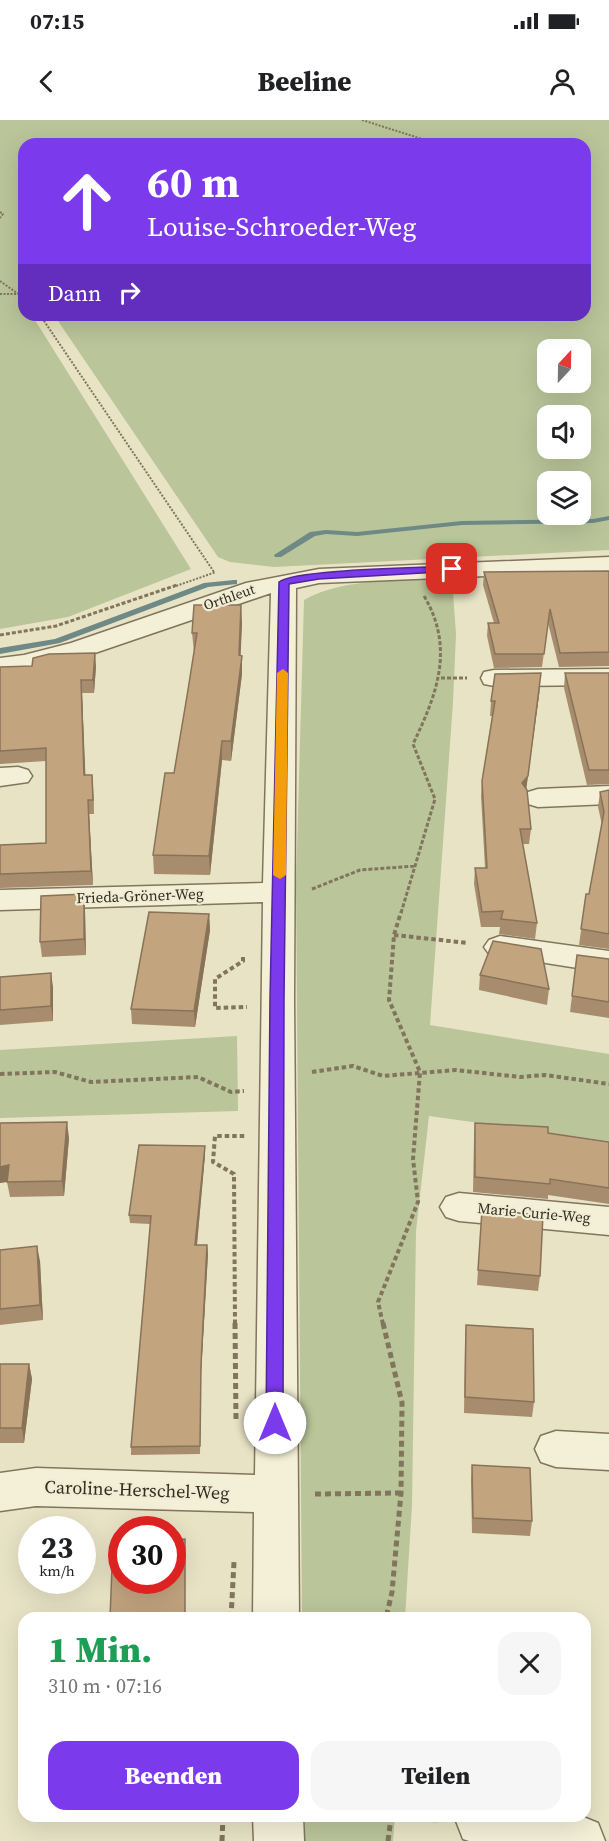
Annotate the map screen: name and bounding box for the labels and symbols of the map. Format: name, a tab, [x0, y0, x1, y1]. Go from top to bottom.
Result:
north arrow	[537, 339, 591, 393]
pin	[426, 543, 477, 594]
street label: Orthleut	[201, 579, 258, 615]
street label: Frieda-Gröner-Weg	[76, 883, 204, 908]
street label: Marie-Curie-Weg	[477, 1197, 592, 1228]
position arrow	[243, 1391, 307, 1455]
street label: Caroline-Herschel-Weg	[44, 1474, 230, 1505]
speed limit sign: 30	[108, 1516, 186, 1594]

